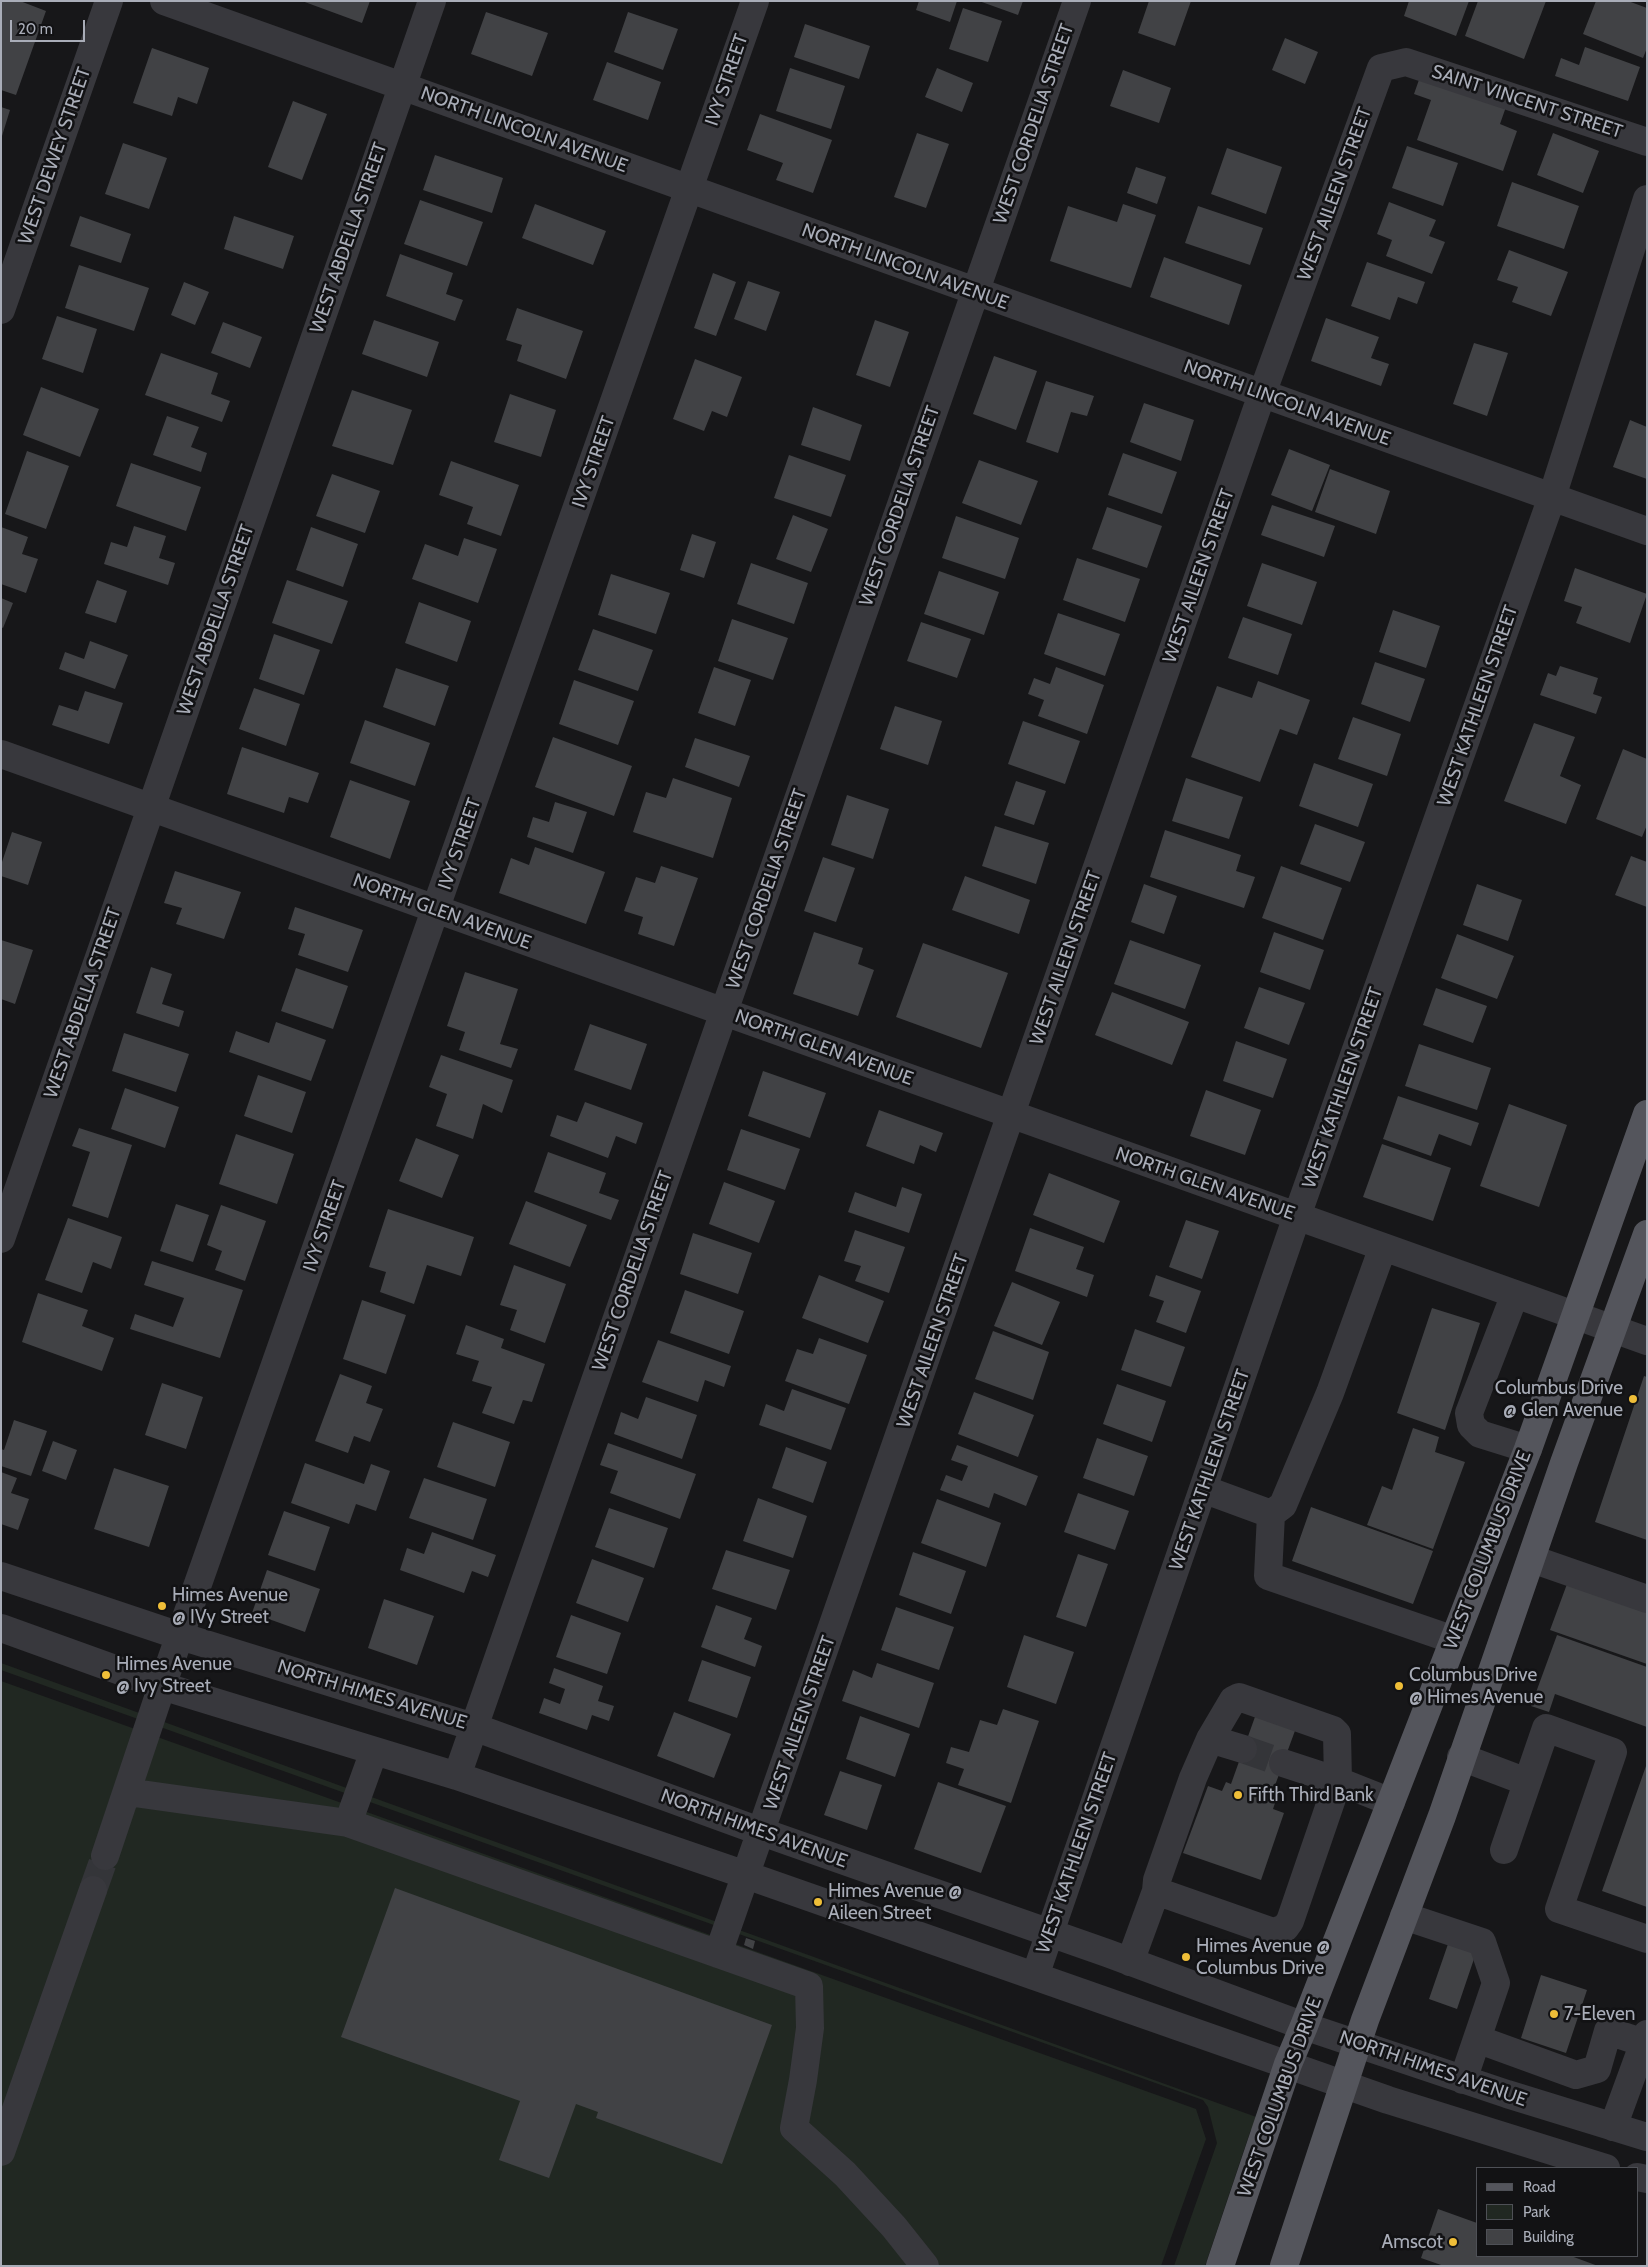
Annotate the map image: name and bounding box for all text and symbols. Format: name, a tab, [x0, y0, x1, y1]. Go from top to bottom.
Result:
scale bar	[12, 10, 88, 42]
text: 20 m	[18, 20, 53, 38]
street label: WEST CORDELIA STREET	[989, 21, 1079, 227]
street label: IVY STREET	[701, 31, 753, 129]
street label: SAINT VINCENT STREET	[1429, 60, 1625, 144]
street label: WEST DEWEY STREET	[14, 64, 96, 248]
street label: NORTH LINCOLN AVENUE	[417, 82, 631, 178]
street label: WEST AILEEN STREET	[1293, 104, 1377, 284]
street label: WEST ABDELLA STREET	[306, 140, 392, 336]
street label: NORTH LINCOLN AVENUE	[798, 219, 1012, 315]
street label: NORTH LINCOLN AVENUE	[1180, 355, 1394, 451]
street label: WEST CORDELIA STREET	[855, 403, 945, 609]
street label: IVY STREET	[568, 413, 620, 511]
street label: WEST AILEEN STREET	[1158, 486, 1240, 666]
street label: WEST ABDELLA STREET	[173, 522, 259, 718]
street label: WEST KATHLEEN STREET	[1433, 603, 1523, 809]
street label: WEST CORDELIA STREET	[722, 786, 812, 992]
street label: IVY STREET	[434, 795, 486, 893]
street label: WEST AILEEN STREET	[1025, 868, 1107, 1048]
street label: NORTH GLEN AVENUE	[350, 869, 534, 955]
street label: WEST ABDELLA STREET	[40, 905, 126, 1101]
street label: WEST KATHLEEN STREET	[1298, 985, 1388, 1191]
street label: NORTH GLEN AVENUE	[732, 1005, 916, 1091]
street label: NORTH GLEN AVENUE	[1112, 1143, 1298, 1225]
street label: WEST CORDELIA STREET	[588, 1168, 678, 1374]
street label: IVY STREET	[299, 1177, 351, 1275]
street label: WEST AILEEN STREET	[892, 1251, 974, 1431]
street label: WEST KATHLEEN STREET	[1165, 1367, 1255, 1573]
place label: Columbus Drive @ Glen Avenue	[1495, 1377, 1623, 1421]
marker: Columbus Drive @ Glen Avenue	[1627, 1393, 1639, 1405]
street label: WEST COLUMBUS DRIVE	[1440, 1447, 1536, 1653]
place label: Himes Avenue @ IVy Street	[172, 1584, 288, 1628]
marker: Himes Avenue @ IVy Street	[156, 1600, 168, 1612]
street label: WEST AILEEN STREET	[759, 1633, 841, 1813]
place label: Himes Avenue @ Ivy Street	[116, 1653, 232, 1697]
street label: NORTH HIMES AVENUE	[274, 1655, 470, 1735]
place label: Columbus Drive @ Himes Avenue	[1409, 1664, 1543, 1708]
marker: Himes Avenue @ Ivy Street	[100, 1669, 112, 1681]
marker: Columbus Drive @ Himes Avenue	[1393, 1680, 1405, 1692]
street label: WEST KATHLEEN STREET	[1032, 1750, 1122, 1956]
place label: Fifth Third Bank	[1248, 1784, 1374, 1806]
street label: NORTH HIMES AVENUE	[658, 1785, 850, 1873]
marker: Fifth Third Bank	[1232, 1789, 1244, 1801]
place label: Himes Avenue @ Aileen Street	[828, 1880, 962, 1924]
marker: Himes Avenue @ Aileen Street	[812, 1896, 824, 1908]
place label: Himes Avenue @ Columbus Drive	[1196, 1935, 1330, 1979]
marker: Himes Avenue @ Columbus Drive	[1180, 1951, 1192, 1963]
street label: WEST COLUMBUS DRIVE	[1233, 1994, 1327, 2200]
place label: 7-Eleven	[1564, 2003, 1635, 2025]
marker: 7-Eleven	[1548, 2008, 1560, 2020]
street label: NORTH HIMES AVENUE	[1336, 2026, 1530, 2112]
legend	[1476, 2167, 1638, 2257]
text: Road	[1523, 2178, 1556, 2196]
text: Park	[1523, 2203, 1550, 2221]
text: Building	[1523, 2228, 1574, 2246]
place label: Amscot	[1382, 2231, 1443, 2253]
marker: Amscot	[1447, 2236, 1459, 2248]

